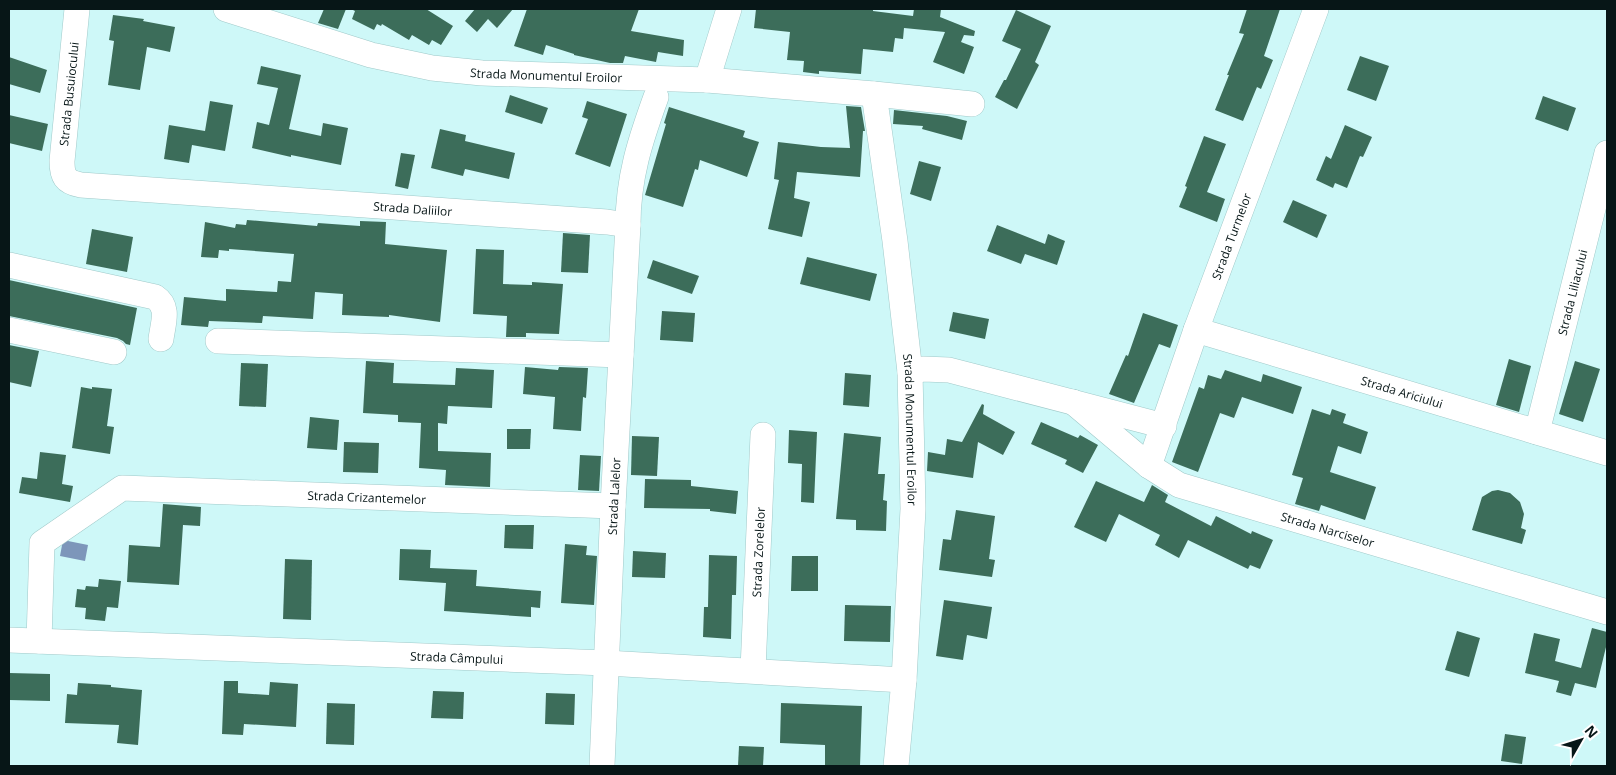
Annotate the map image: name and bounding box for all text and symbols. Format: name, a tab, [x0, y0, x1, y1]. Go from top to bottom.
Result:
street label: Strada Busuiocului	[55, 41, 83, 147]
street label: Strada Monumentul Eroilor	[469, 63, 623, 86]
street label: Strada Turmelor	[1207, 190, 1255, 282]
street label: Strada Daliilor	[373, 197, 453, 220]
street label: Strada Liliacului	[1553, 248, 1591, 337]
street label: Strada Monumentul Eroilor	[899, 353, 921, 506]
street label: Strada Ariciului	[1359, 371, 1445, 412]
street label: Strada Lalelor	[603, 457, 624, 535]
street label: Strada Crizantemelor	[307, 486, 426, 508]
street label: Strada Zorelelor	[748, 507, 768, 598]
street label: Strada Narciselor	[1279, 507, 1377, 551]
street label: Strada Câmpului	[410, 647, 503, 668]
north arrow	[1556, 715, 1606, 765]
text: N	[1581, 721, 1602, 742]

